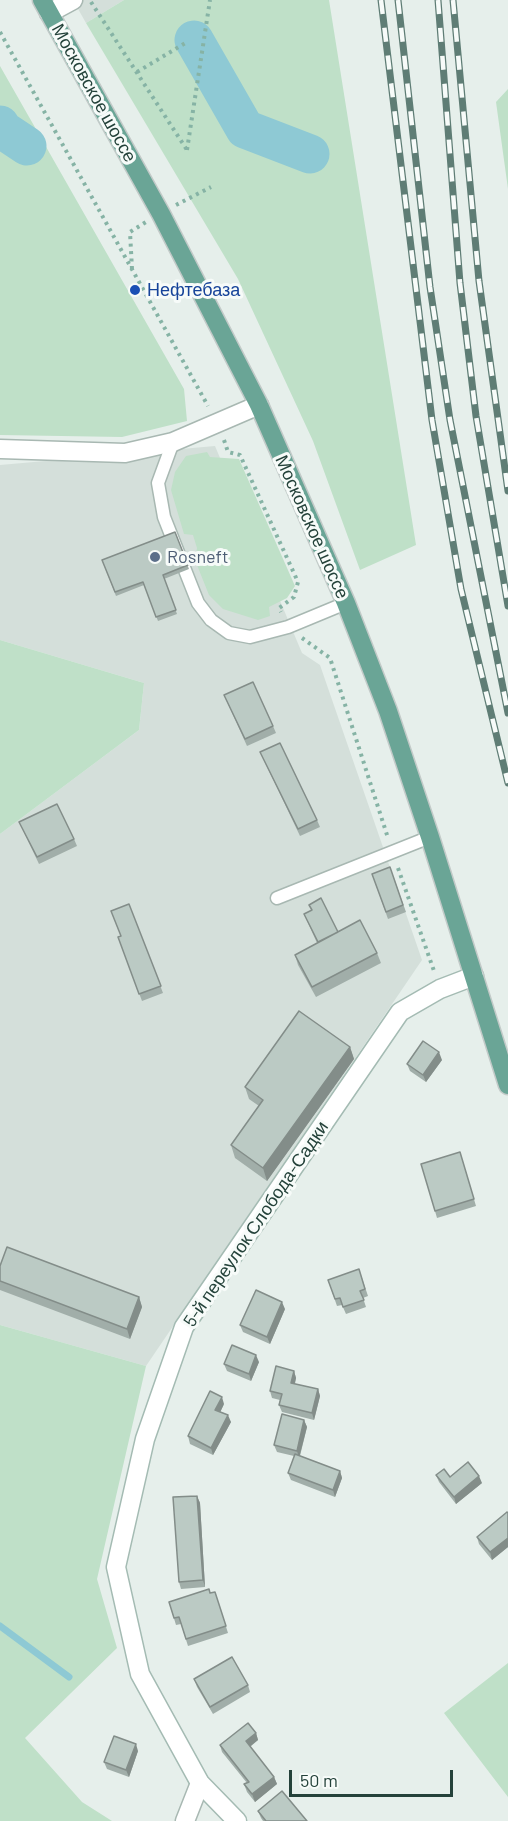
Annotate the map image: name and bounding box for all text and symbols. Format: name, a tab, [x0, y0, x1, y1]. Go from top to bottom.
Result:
street label: Московское шоссе	[47, 20, 141, 166]
place label: Нефтебаза	[147, 279, 240, 301]
marker: Нефтебаза	[128, 283, 142, 297]
street label: Московское шоссе	[271, 452, 353, 602]
place label: Rosneft	[167, 546, 228, 568]
marker: Rosneft	[148, 550, 162, 564]
street label: 5-й переулок Слобода-Садки	[179, 1117, 333, 1331]
scale bar	[292, 1758, 456, 1796]
text: 50 m	[300, 1769, 338, 1791]

